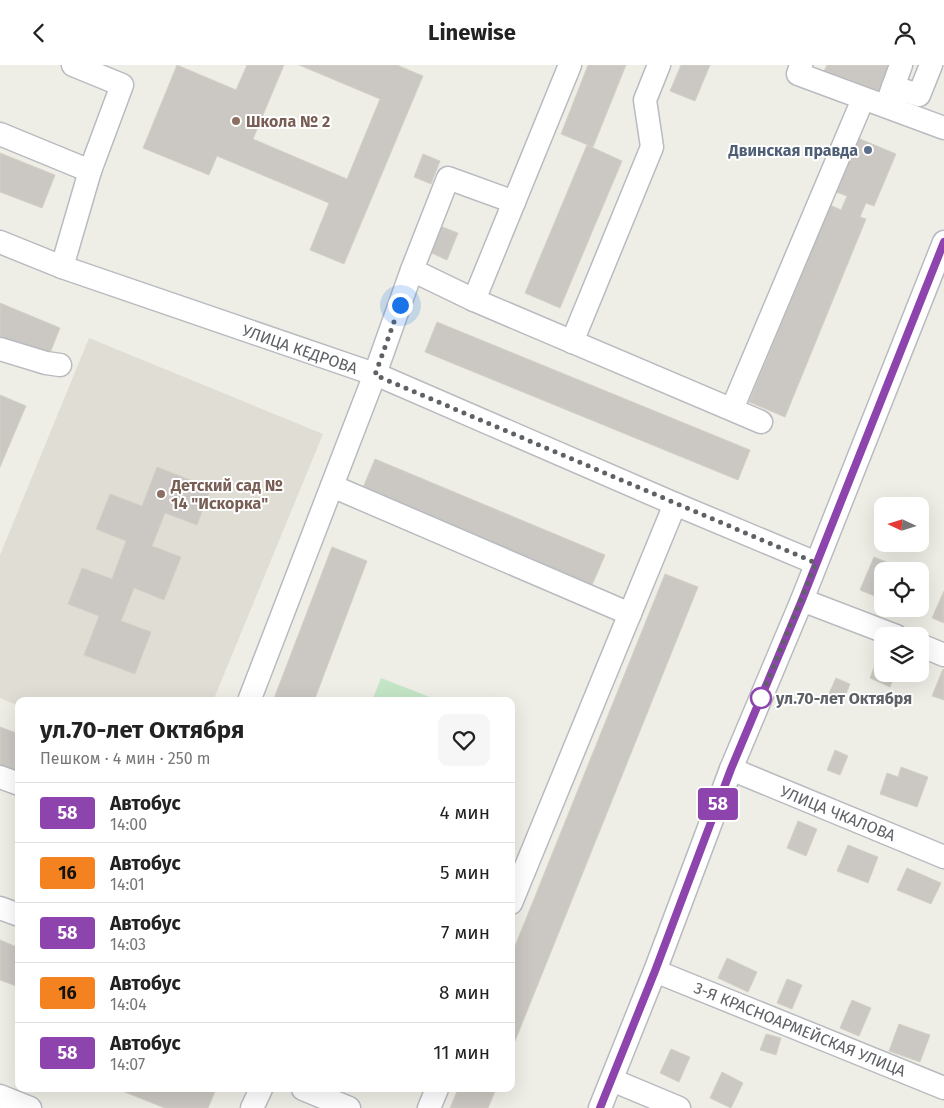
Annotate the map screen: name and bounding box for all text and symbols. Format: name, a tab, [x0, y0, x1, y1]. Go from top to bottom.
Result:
icon: back	[25, 19, 53, 47]
text: Linewise	[428, 19, 516, 46]
icon: person	[891, 19, 919, 47]
place label: Школа № 2	[246, 112, 330, 131]
marker: Школа № 2	[230, 115, 242, 127]
place label: Двинская правда	[728, 141, 858, 160]
marker: Двинская правда	[862, 144, 874, 156]
your location	[388, 293, 413, 318]
street label: УЛИЦА КЕДРОВА	[240, 321, 361, 378]
place label: Детский сад № 14 "Искорка"	[170, 476, 283, 513]
marker: Детский сад № 14 "Искорка"	[155, 488, 167, 500]
north arrow	[874, 497, 929, 553]
map controls	[874, 497, 929, 682]
button: locate	[874, 562, 929, 617]
button: layers	[874, 627, 929, 682]
marker: ул.70-лет Октября	[750, 687, 772, 709]
place label: ул.70-лет Октября	[775, 689, 912, 708]
button: heart	[438, 714, 490, 766]
text: ул.70-лет Октября	[40, 716, 244, 744]
text: Пешком · 4 мин · 250 m	[40, 749, 211, 768]
street label: УЛИЦА ЧКАЛОВА	[777, 782, 899, 846]
line badge: 58	[696, 788, 740, 820]
text: Автобус	[110, 792, 181, 815]
text: 58	[708, 793, 728, 815]
text: 4 мин	[439, 801, 490, 824]
text: 58	[57, 802, 78, 824]
text: 14:00	[110, 815, 147, 834]
text: Автобус	[110, 852, 181, 875]
text: 5 мин	[440, 861, 490, 884]
text: 16	[58, 862, 77, 884]
text: 14:01	[110, 875, 145, 894]
text: Автобус	[110, 912, 181, 935]
text: 7 мин	[441, 921, 490, 944]
text: 58	[57, 922, 78, 944]
text: 14:03	[110, 935, 146, 954]
text: Автобус	[110, 972, 181, 995]
street label: 3-Я КРАСНОАРМЕЙСКАЯ УЛИЦА	[691, 978, 909, 1081]
text: 8 мин	[439, 981, 490, 1004]
text: 16	[58, 982, 77, 1004]
text: 14:04	[110, 995, 147, 1014]
text: Автобус	[110, 1032, 181, 1055]
text: 11 мин	[433, 1041, 490, 1064]
text: 58	[57, 1042, 78, 1064]
text: 14:07	[110, 1055, 145, 1074]

